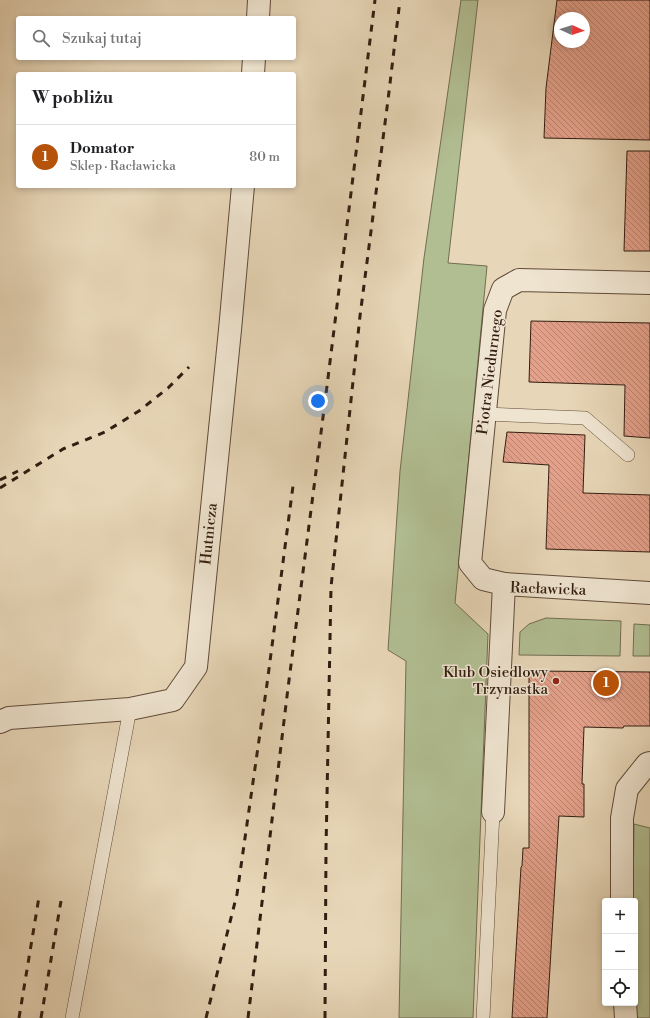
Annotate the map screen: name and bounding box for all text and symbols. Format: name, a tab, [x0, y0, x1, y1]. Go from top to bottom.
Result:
north arrow	[554, 12, 590, 48]
search box	[16, 16, 296, 60]
icon: search	[30, 27, 52, 49]
text: Szukaj tutaj	[62, 29, 142, 48]
text: W pobliżu	[32, 87, 113, 109]
text: Domator	[70, 139, 134, 158]
text: 1	[42, 149, 48, 165]
text: 80 m	[249, 149, 280, 165]
text: Sklep · Racławicka	[70, 158, 176, 174]
street label: Piotra Niedurnego	[473, 308, 507, 436]
your location	[308, 391, 328, 411]
street label: Hutnicza	[196, 502, 222, 566]
street label: Racławicka	[509, 578, 587, 600]
place label: Klub Osiedlowy Trzynastka	[443, 663, 549, 699]
pin: 1	[593, 668, 619, 698]
marker: Klub Osiedlowy Trzynastka	[551, 676, 561, 686]
map controls	[602, 898, 638, 1006]
button: +	[602, 898, 638, 934]
button: −	[602, 934, 638, 970]
button: locate	[602, 970, 638, 1006]

